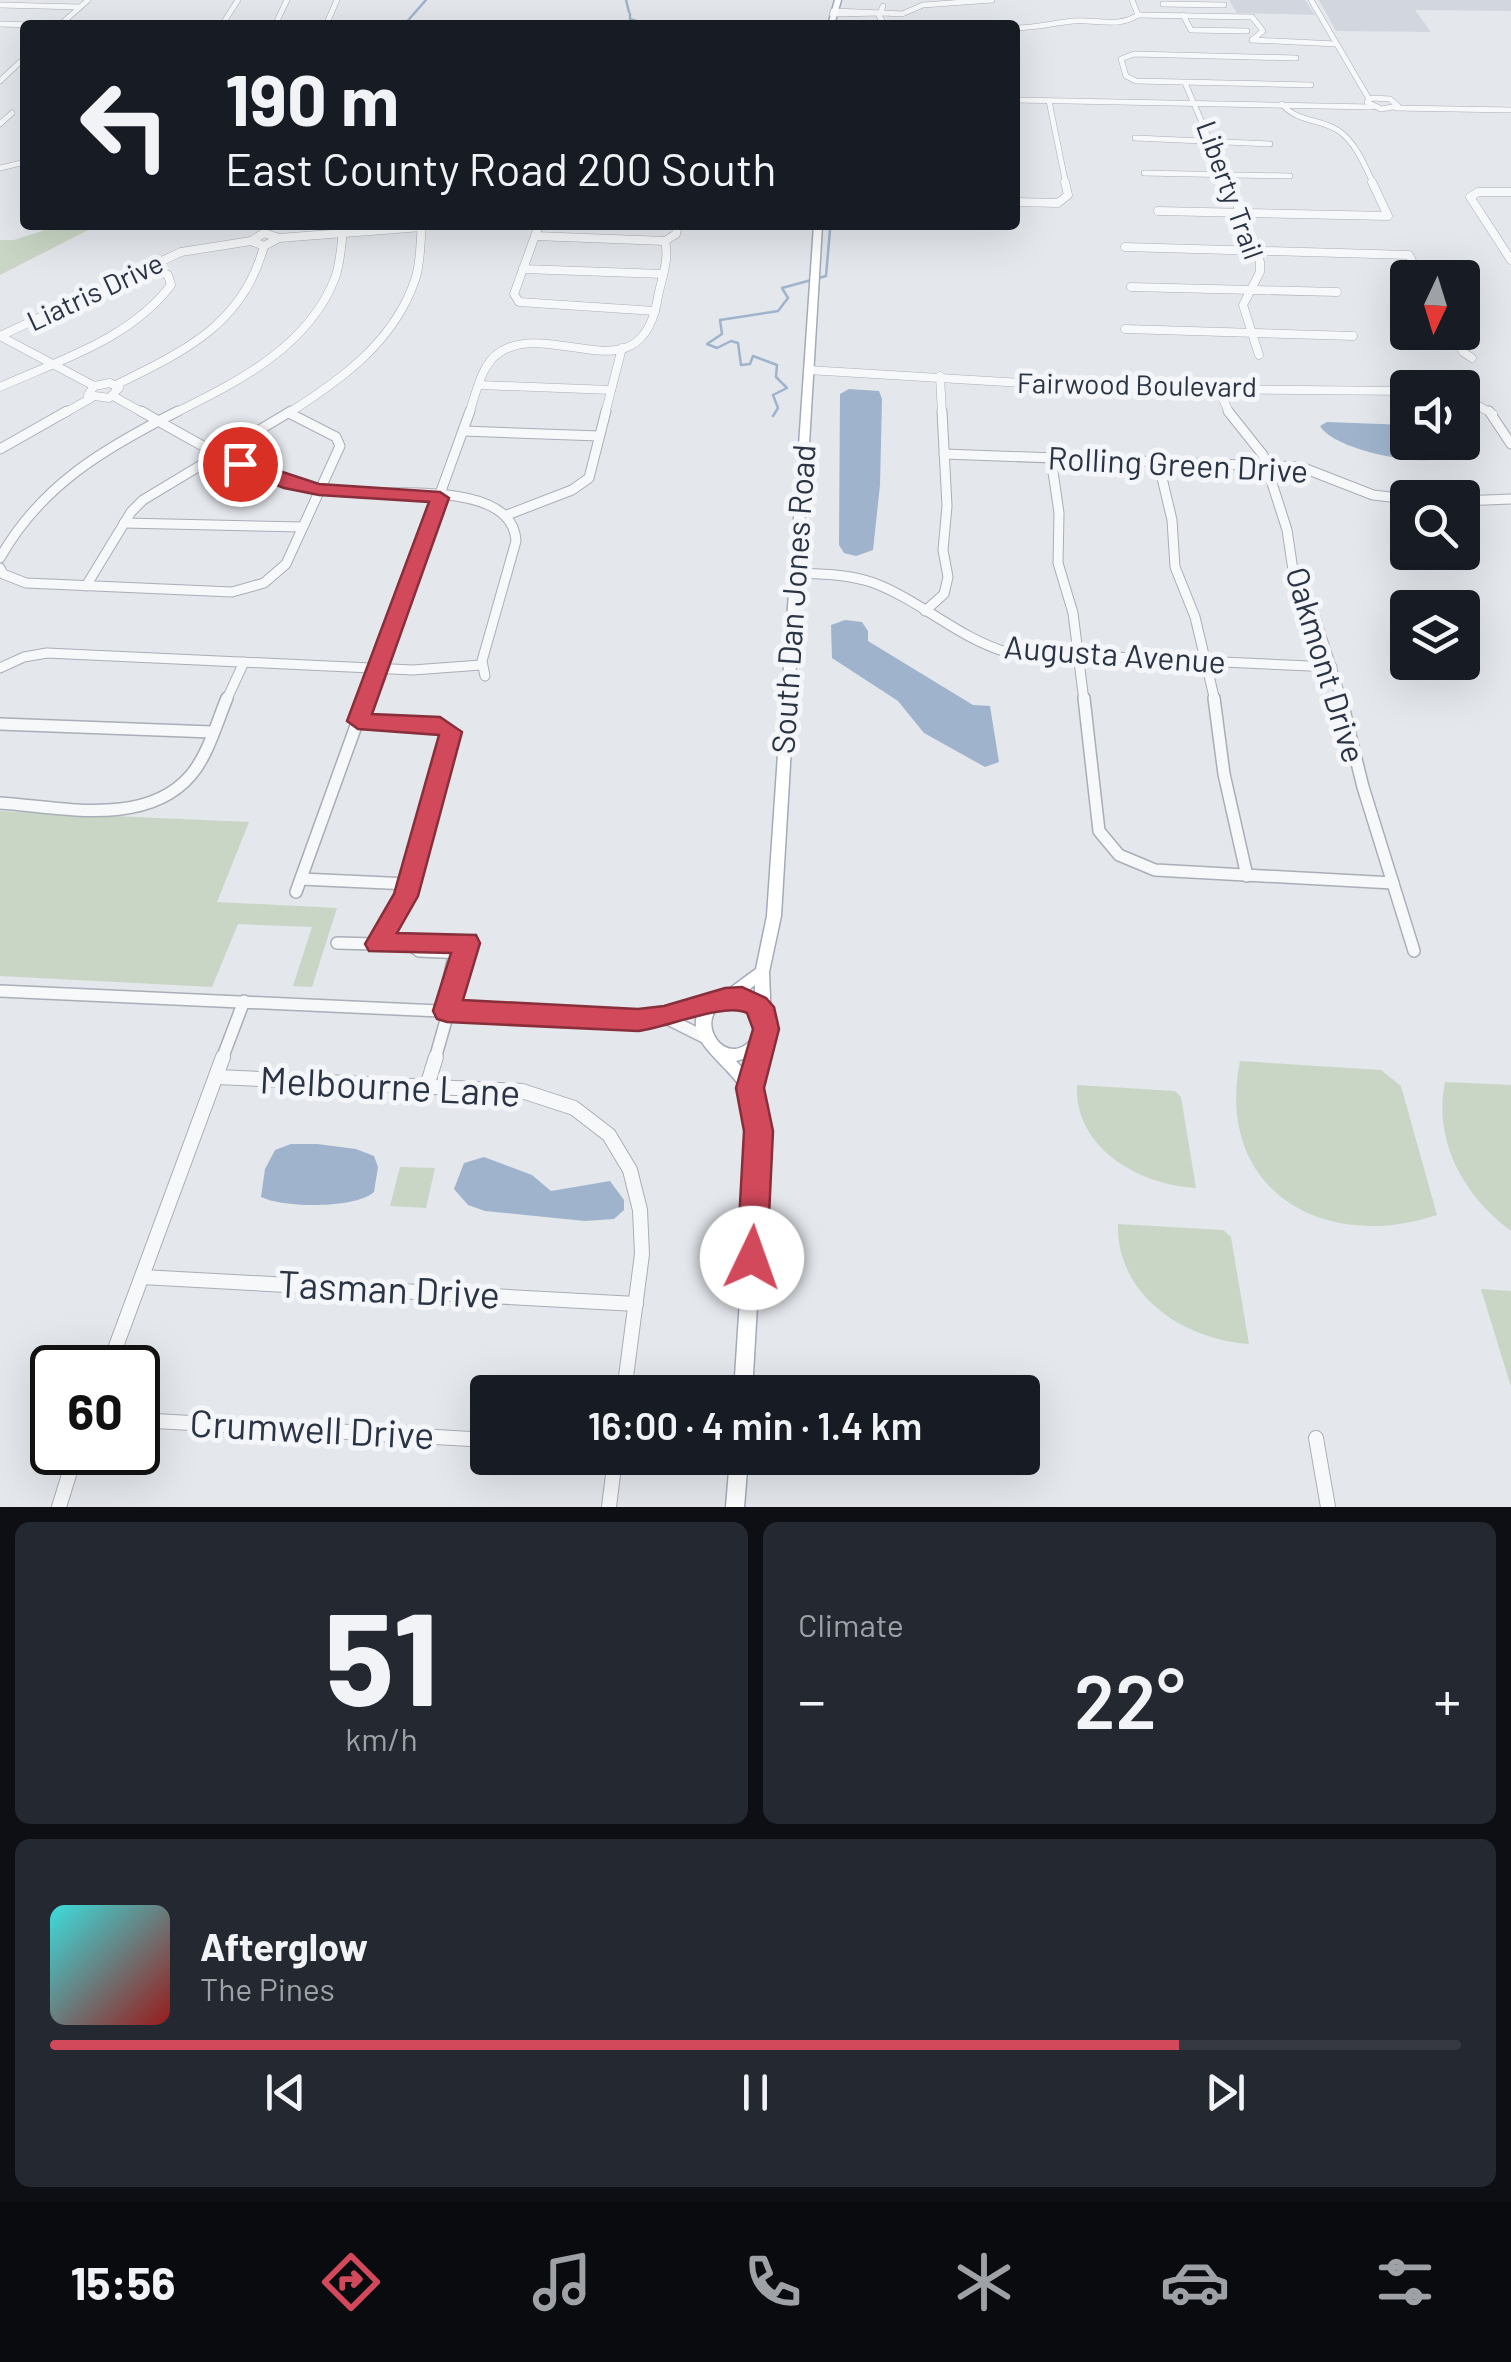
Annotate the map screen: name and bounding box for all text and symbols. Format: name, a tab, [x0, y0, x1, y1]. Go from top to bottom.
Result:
text: 190 m	[225, 56, 399, 140]
icon: left	[60, 60, 190, 190]
street label: Liberty Trail	[1190, 116, 1272, 264]
text: East County Road 200 South	[225, 141, 777, 195]
street label: Liatris Drive	[21, 245, 168, 337]
north arrow	[1390, 260, 1480, 350]
map controls	[1390, 260, 1480, 680]
street label: Fairwood Boulevard	[1017, 365, 1257, 403]
button: sound	[1390, 370, 1480, 460]
pin	[198, 422, 283, 507]
icon: arrive	[213, 437, 268, 492]
street label: Rolling Green Drive	[1047, 437, 1309, 489]
street label: South Dan Jones Road	[762, 443, 822, 755]
button: search	[1390, 480, 1480, 570]
street label: Oakmont Drive	[1279, 562, 1375, 767]
button: layers	[1390, 590, 1480, 680]
street label: Augusta Avenue	[1003, 626, 1227, 680]
street label: Melbourne Lane	[259, 1055, 522, 1115]
position arrow	[700, 1206, 804, 1310]
street label: Tasman Drive	[277, 1259, 501, 1317]
speed limit sign: 60	[30, 1345, 160, 1475]
street label: Crumwell Drive	[189, 1399, 436, 1457]
text: 16:00 · 4 min · 1.4 km	[588, 1402, 922, 1448]
text: 51	[324, 1576, 439, 1732]
text: Climate	[798, 1605, 904, 1643]
text: 22°	[1074, 1654, 1185, 1744]
text: −	[798, 1666, 826, 1732]
text: +	[1433, 1666, 1461, 1732]
text: km/h	[345, 1719, 418, 1757]
text: Afterglow	[200, 1923, 368, 1969]
text: The Pines	[200, 1969, 335, 2007]
icon: previous	[258, 2065, 313, 2120]
icon: pause	[728, 2065, 783, 2120]
icon: next	[1198, 2065, 1253, 2120]
icon: directions	[316, 2247, 386, 2317]
icon: music	[527, 2247, 597, 2317]
icon: phone	[738, 2247, 808, 2317]
icon: climate	[949, 2247, 1019, 2317]
icon: car	[1160, 2247, 1230, 2317]
icon: filters	[1370, 2247, 1440, 2317]
text: 15:56	[70, 2255, 175, 2309]

